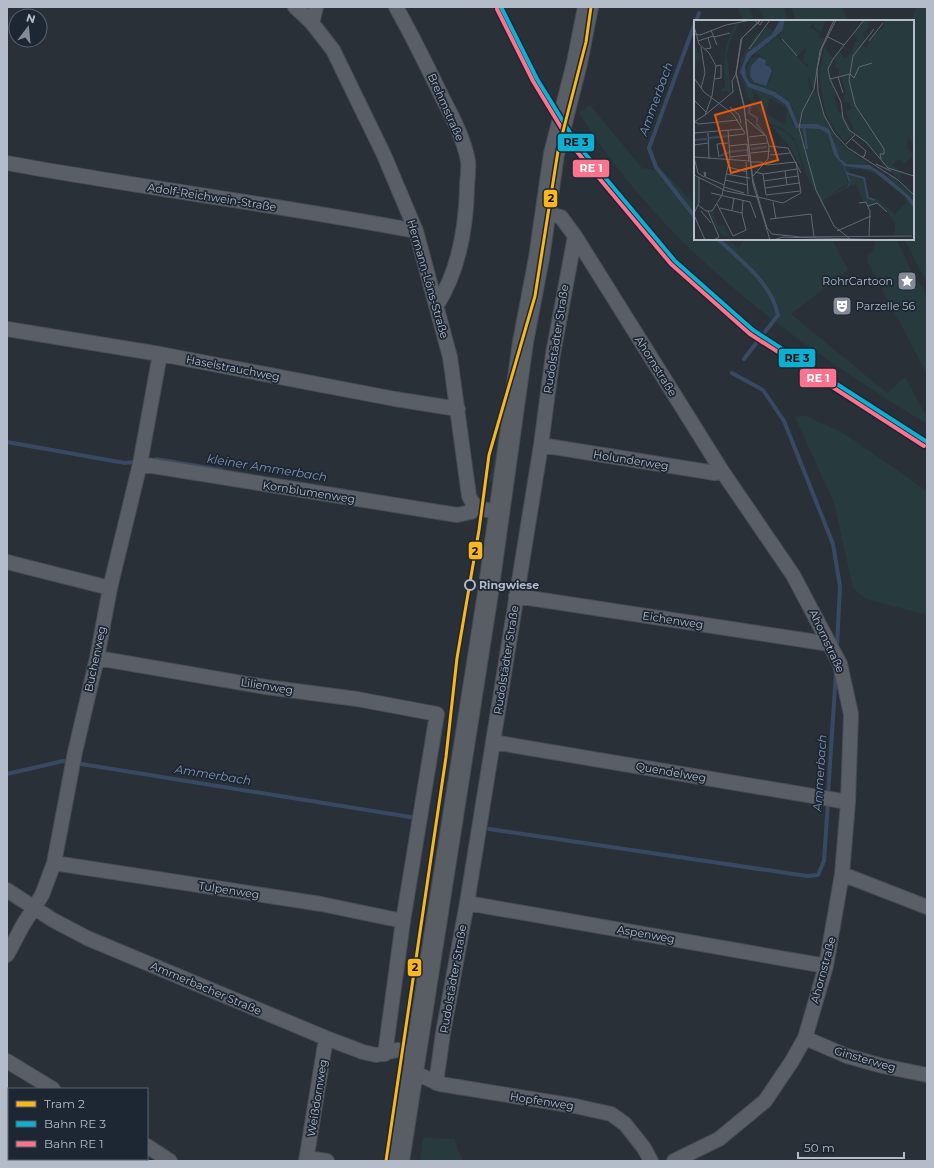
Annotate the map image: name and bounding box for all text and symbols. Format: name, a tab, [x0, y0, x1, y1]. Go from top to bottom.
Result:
north arrow	[8, 8, 48, 48]
text: N	[25, 10, 37, 26]
inset map	[694, 20, 914, 240]
water label: Ammerbach	[635, 60, 676, 139]
street label: Brehmstraße	[425, 71, 467, 143]
line badge: RE 3	[557, 133, 595, 152]
text: RE 3	[563, 135, 589, 149]
line badge: RE 1	[572, 159, 610, 178]
text: RE 1	[580, 161, 602, 175]
street label: Adolf-Reichwein-Straße	[147, 180, 278, 214]
line badge: 2	[543, 189, 558, 208]
text: 2	[548, 191, 555, 205]
street label: Hermann-Löns-Straße	[404, 218, 452, 340]
place icon: RohrCartoon	[896, 270, 918, 292]
place label: RohrCartoon	[822, 274, 893, 288]
street label: Rudolstädter Straße	[540, 283, 572, 394]
theatre icon: Parzelle 56	[831, 295, 853, 317]
place label: Parzelle 56	[856, 299, 915, 313]
street label: Ahornstraße	[632, 333, 680, 399]
line badge: RE 3	[778, 348, 816, 368]
text: RE 3	[784, 351, 810, 365]
street label: Haselstrauchweg	[185, 352, 281, 384]
line badge: RE 1	[799, 368, 837, 388]
text: RE 1	[807, 371, 829, 385]
street label: Holunderweg	[592, 447, 670, 473]
water label: kleiner Ammerbach	[206, 451, 328, 484]
street label: Kornblumenweg	[262, 478, 356, 506]
line badge: 2	[468, 541, 483, 560]
text: 2	[472, 544, 479, 558]
place label: Ringwiese	[479, 578, 539, 592]
marker: Ringwiese	[464, 579, 476, 591]
street label: Rudolstädter Straße	[490, 604, 522, 715]
street label: Ahornstraße	[806, 607, 848, 675]
street label: Eichenweg	[642, 608, 704, 632]
street label: Buchenweg	[81, 625, 109, 693]
street label: Lilienweg	[240, 675, 294, 697]
water label: Ammerbach	[809, 734, 830, 813]
street label: Quendelweg	[635, 759, 707, 785]
water label: Ammerbach	[173, 761, 252, 788]
street label: Tulpenweg	[197, 878, 261, 902]
street label: Aspenweg	[616, 922, 676, 946]
street label: Rudolstädter Straße	[437, 923, 470, 1034]
street label: Ahornstraße	[807, 935, 839, 1005]
street label: Ammerbacher Straße	[148, 958, 264, 1018]
line badge: 2	[407, 958, 422, 977]
text: 2	[412, 960, 419, 974]
street label: Ginsterweg	[833, 1044, 897, 1074]
street label: Weißdornweg	[304, 1058, 330, 1138]
legend	[8, 1088, 148, 1160]
street label: Hopfenweg	[509, 1089, 575, 1113]
text: Tram 2	[44, 1096, 85, 1111]
text: Bahn RE 3	[44, 1116, 106, 1131]
scale bar	[798, 1134, 904, 1160]
text: Bahn RE 1	[44, 1136, 104, 1151]
text: 50 m	[804, 1140, 835, 1155]

